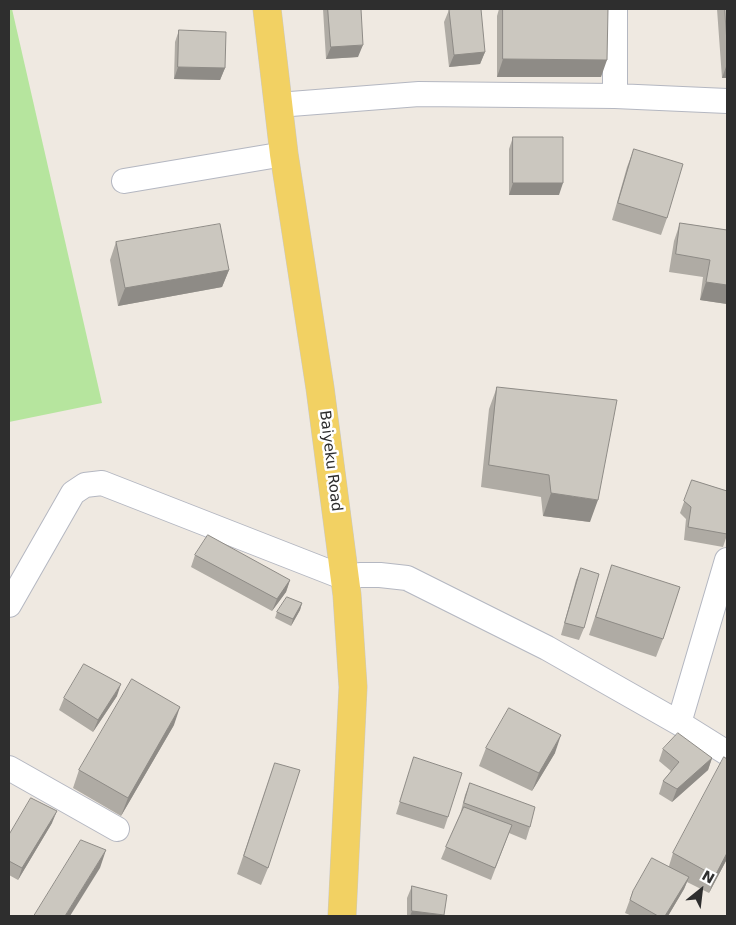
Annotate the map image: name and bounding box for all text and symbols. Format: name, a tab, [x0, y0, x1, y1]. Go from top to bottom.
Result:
street label: Baiyeku Road	[315, 409, 345, 513]
north arrow	[676, 865, 726, 915]
text: N	[699, 867, 717, 887]

